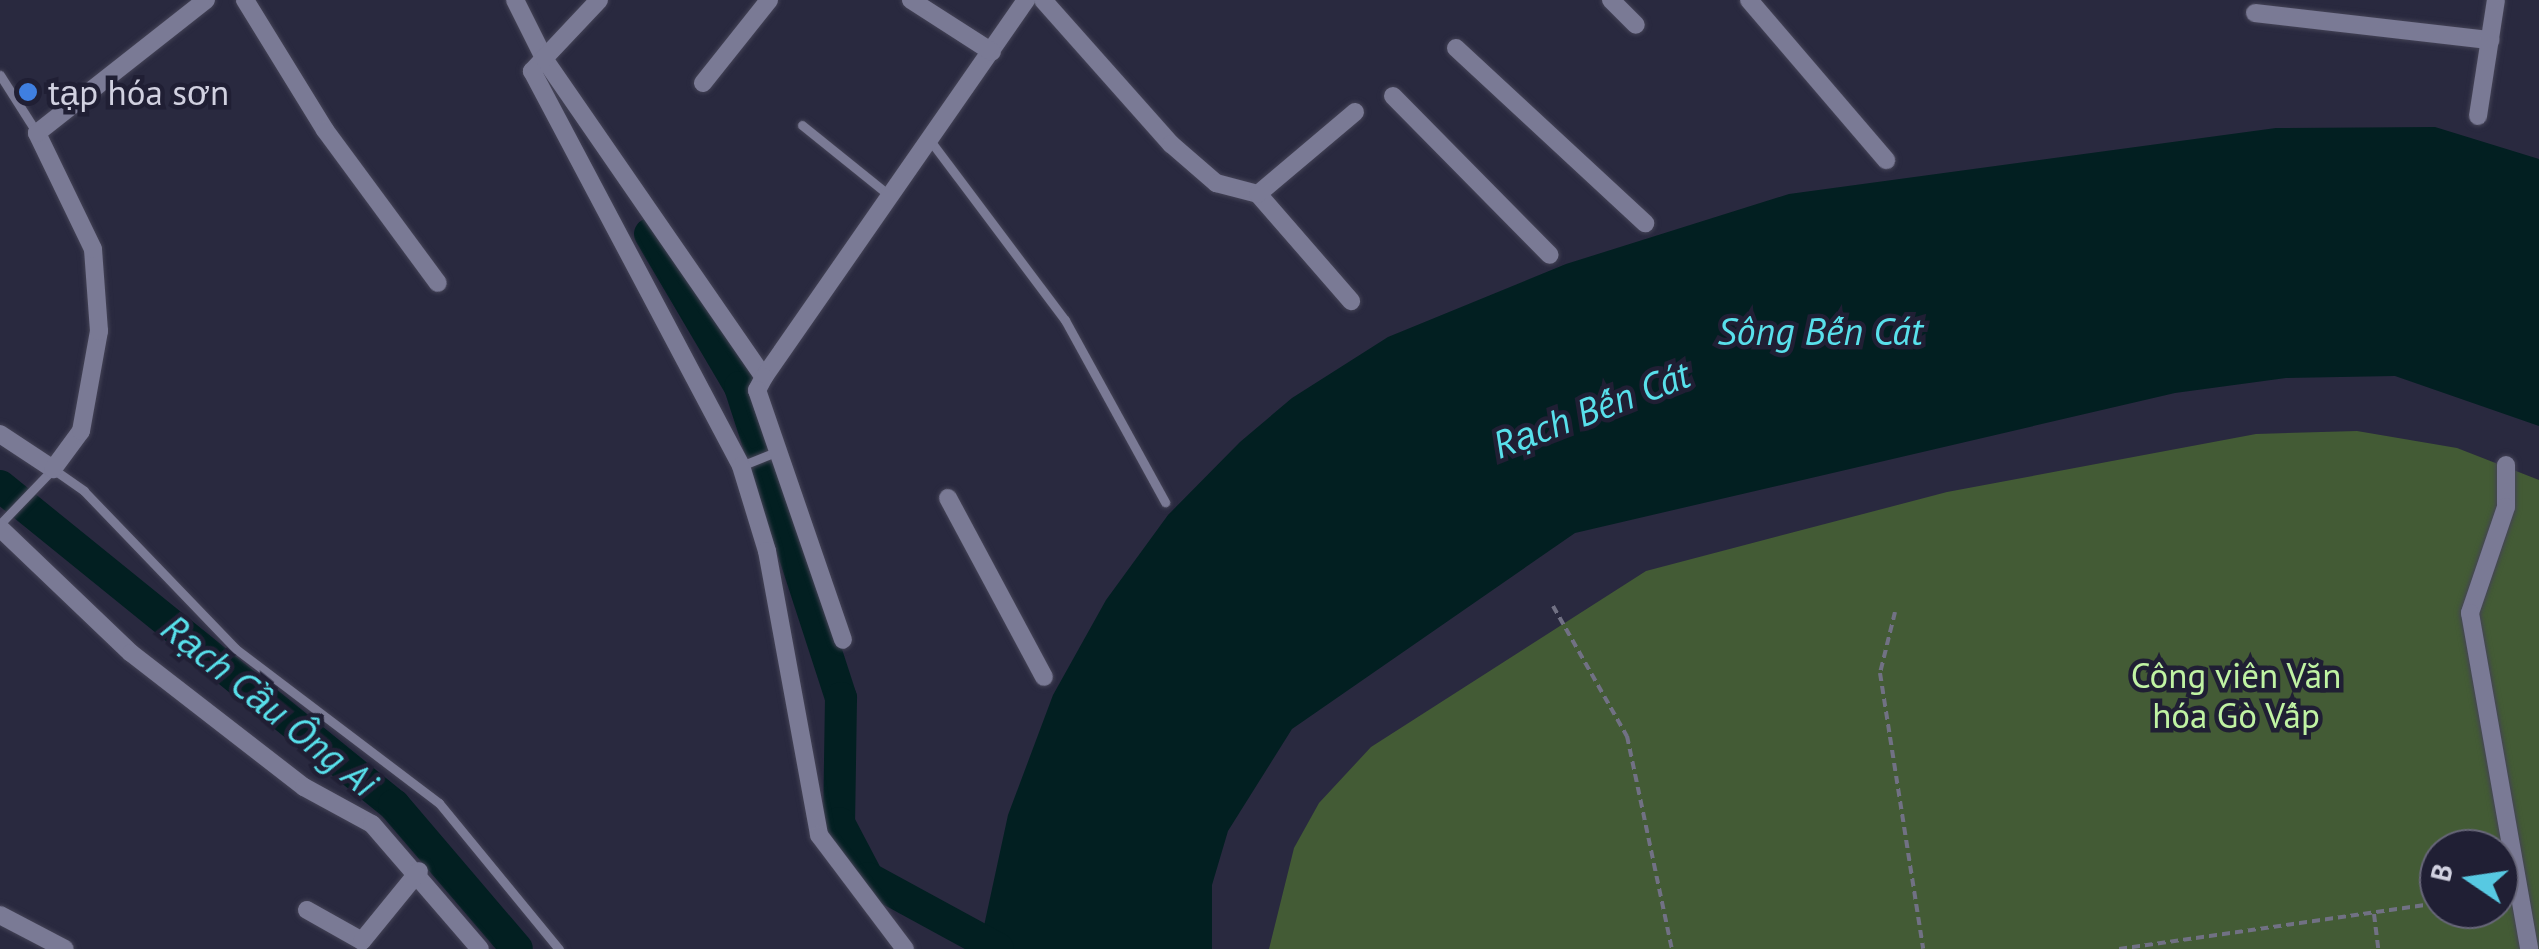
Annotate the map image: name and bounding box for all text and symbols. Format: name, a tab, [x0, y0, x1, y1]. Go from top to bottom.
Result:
place label: tạp hóa sơn	[48, 71, 229, 113]
marker: tạp hóa sơn	[17, 81, 39, 103]
water label: Sông Bến Cát	[1717, 308, 1923, 354]
water label: Rạch Bến Cát	[1486, 351, 1696, 467]
water label: Rạch Cầu Ông Ai	[153, 604, 387, 806]
park label: Công viên Văn hóa Gò Vấp	[2130, 654, 2342, 736]
north arrow	[2419, 829, 2519, 929]
text: B	[2421, 860, 2461, 885]

